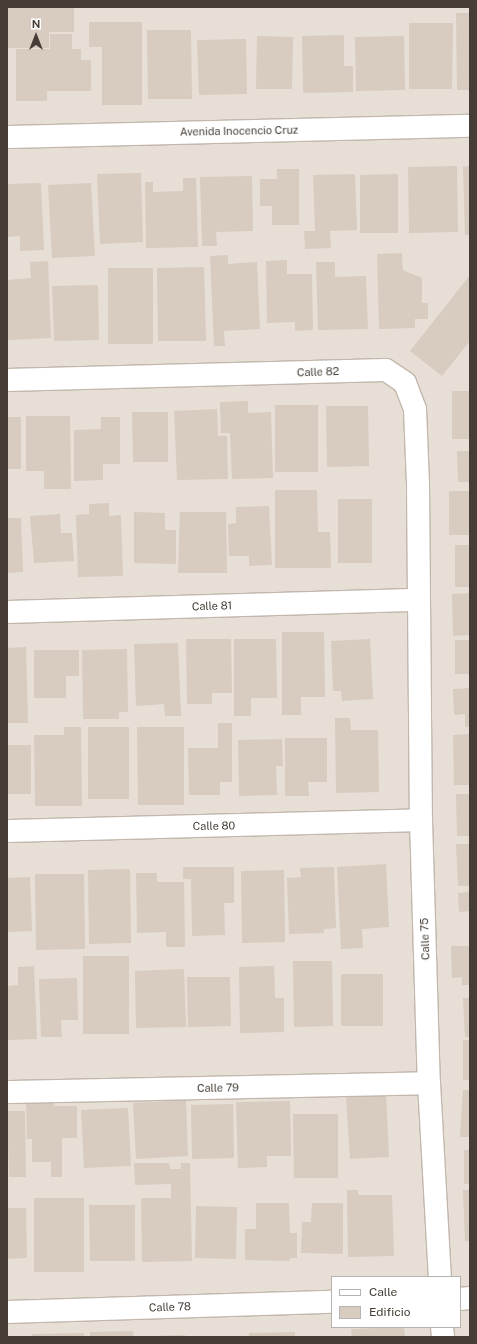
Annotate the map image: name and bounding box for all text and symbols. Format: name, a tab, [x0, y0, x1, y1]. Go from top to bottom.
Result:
north arrow	[16, 16, 56, 56]
text: N	[32, 18, 40, 30]
street label: Avenida Inocencio Cruz	[180, 123, 298, 139]
street label: Calle 82	[297, 365, 339, 379]
street label: Calle 81	[192, 599, 232, 613]
street label: Calle 80	[193, 819, 235, 833]
street label: Calle 75	[418, 918, 432, 960]
street label: Calle 79	[197, 1081, 239, 1095]
legend	[331, 1276, 461, 1328]
text: Calle	[369, 1285, 397, 1299]
street label: Calle 78	[149, 1300, 191, 1314]
text: Edificio	[369, 1305, 411, 1319]

